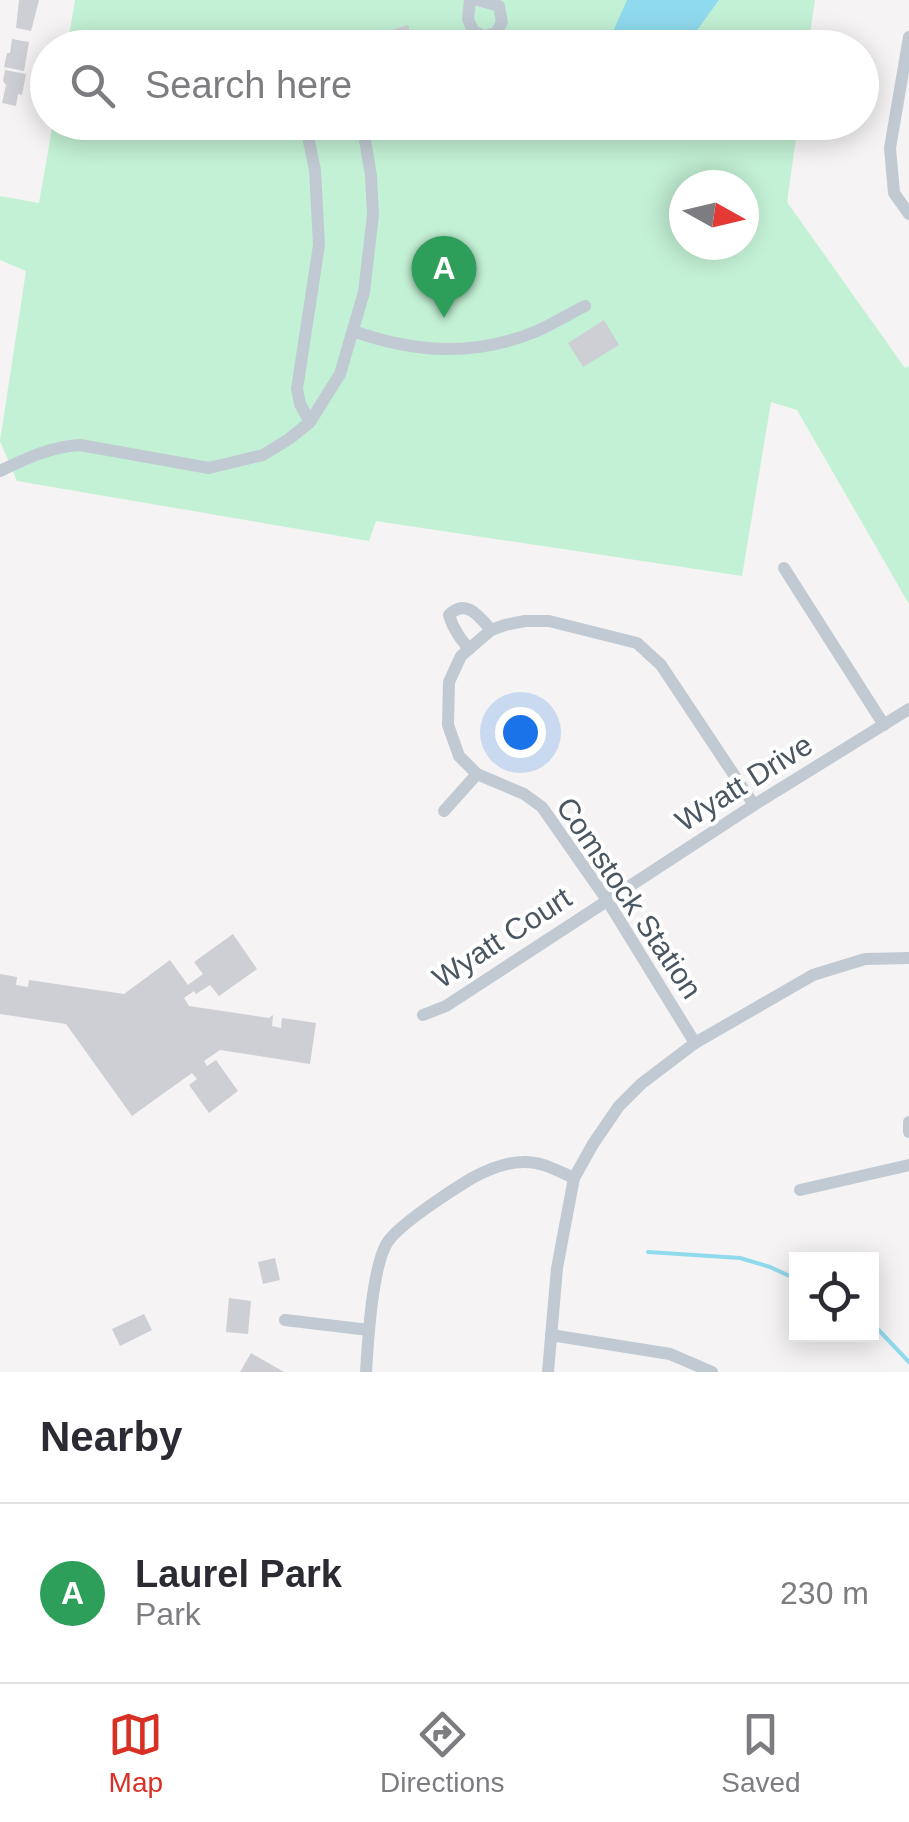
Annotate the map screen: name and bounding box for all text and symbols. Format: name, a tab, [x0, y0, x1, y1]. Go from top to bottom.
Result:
search box	[30, 30, 879, 140]
icon: search	[65, 58, 120, 113]
text: Search here	[145, 64, 352, 106]
north arrow	[669, 170, 759, 260]
pin: A	[412, 236, 476, 318]
your location	[495, 707, 546, 758]
street label: Wyatt Drive	[669, 728, 818, 838]
street label: Comstock Station	[550, 791, 709, 1004]
street label: Wyatt Court	[426, 880, 578, 994]
map controls	[789, 1252, 879, 1342]
button: locate	[789, 1252, 879, 1342]
text: Nearby	[40, 1413, 182, 1460]
text: Laurel Park	[135, 1553, 342, 1595]
text: A	[61, 1575, 84, 1611]
text: 230 m	[780, 1575, 869, 1611]
text: Park	[135, 1596, 201, 1632]
tab: Map	[108, 1707, 163, 1799]
tab: Directions	[380, 1707, 505, 1799]
tab: Saved	[721, 1707, 801, 1799]

